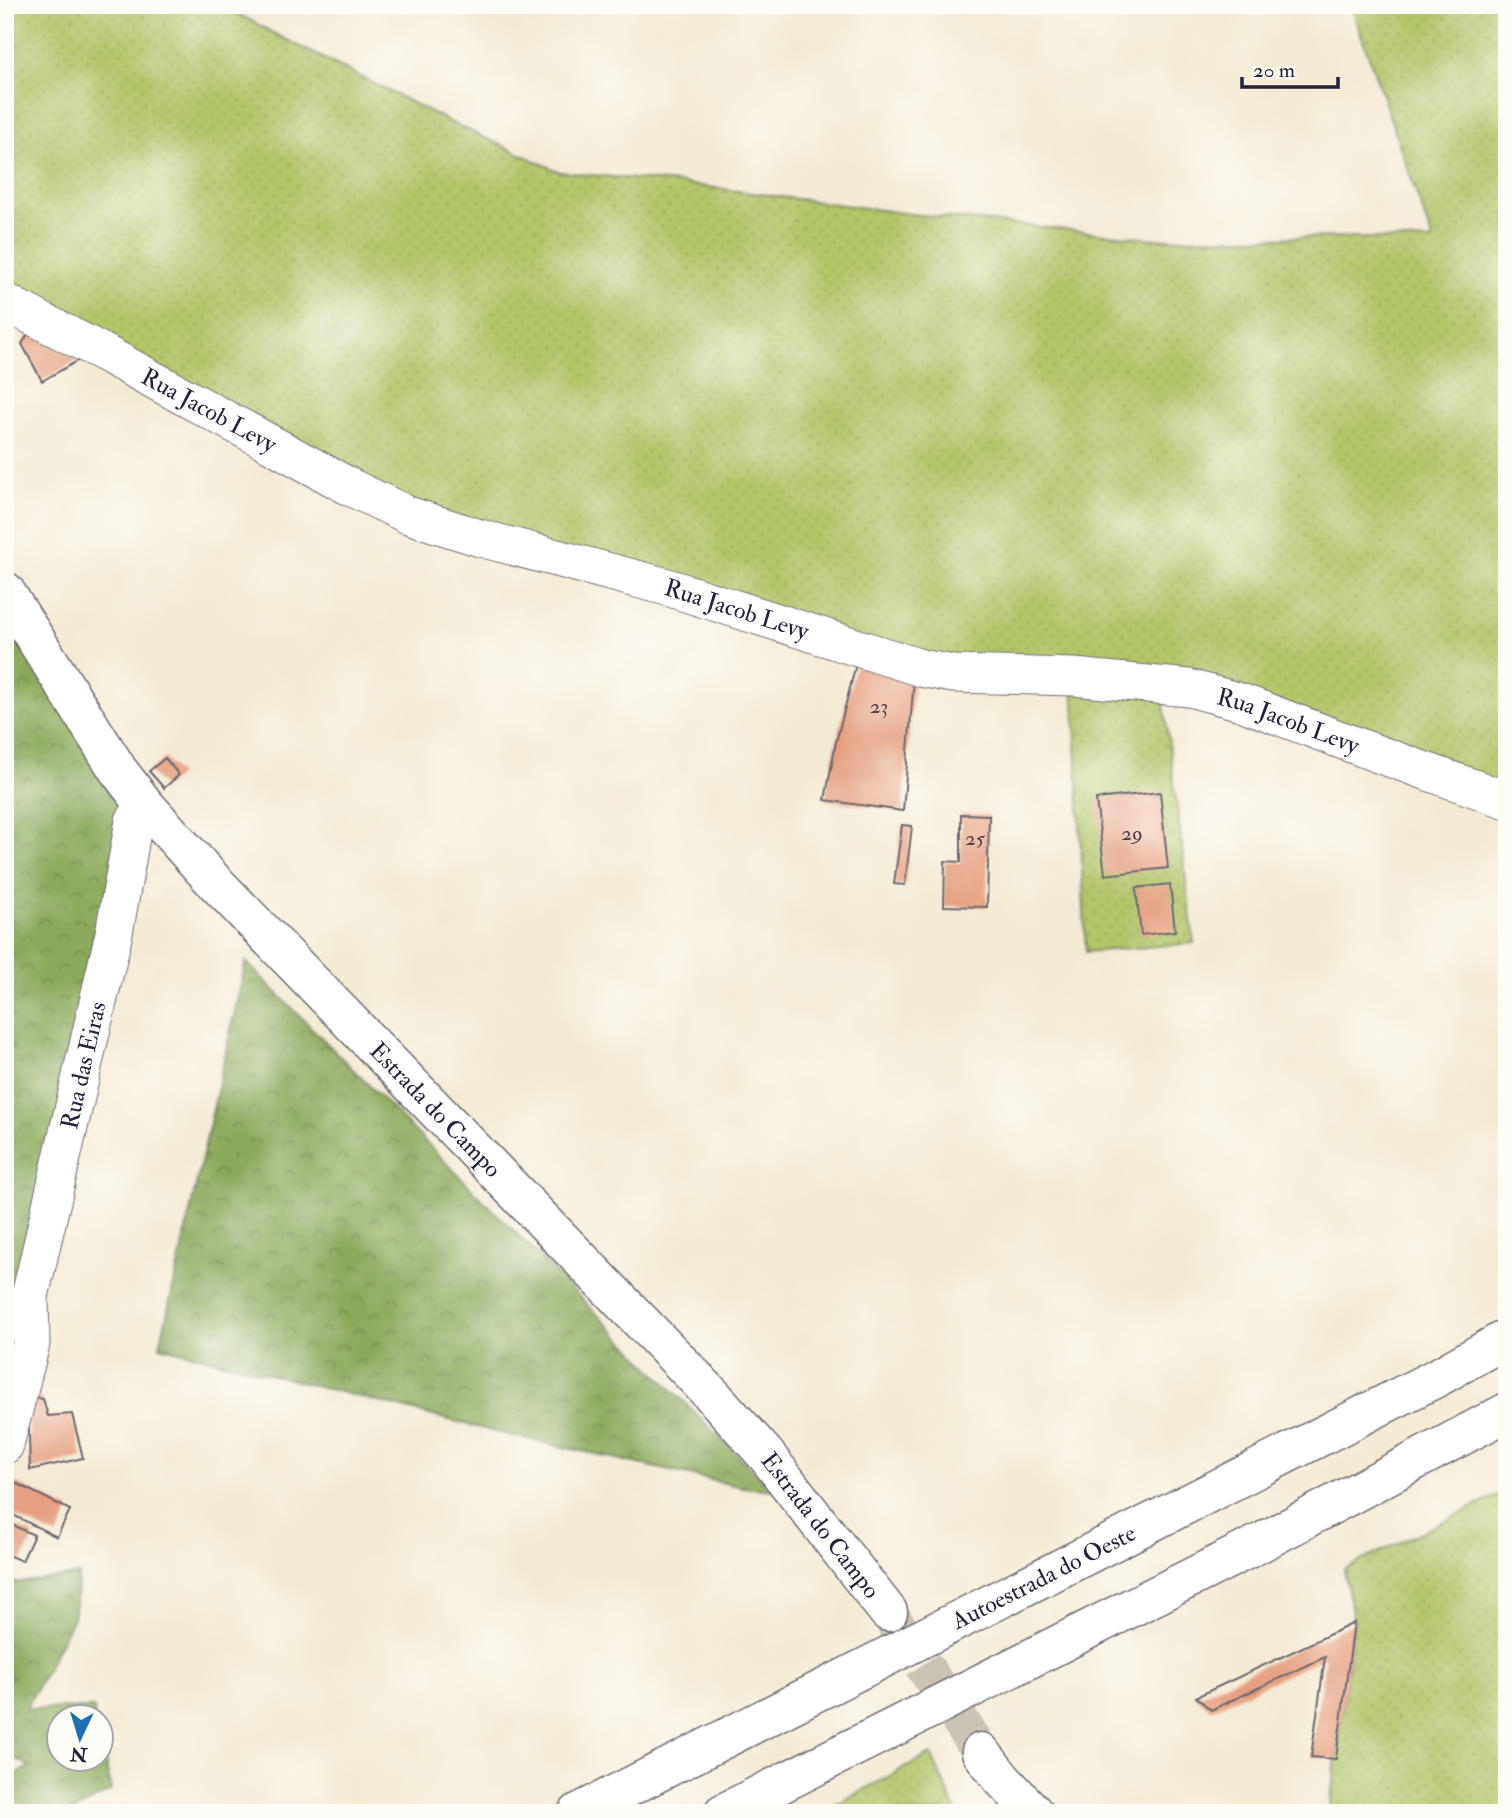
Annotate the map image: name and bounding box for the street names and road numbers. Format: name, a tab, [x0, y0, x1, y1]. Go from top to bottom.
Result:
street label: Rua Jacob Levy	[136, 361, 282, 460]
street label: Rua Jacob Levy	[661, 572, 813, 647]
street label: Rua Jacob Levy	[1213, 681, 1364, 762]
street label: Rua das Eiras	[54, 999, 114, 1132]
street label: Estrada do Campo	[363, 1036, 508, 1184]
street label: Estrada do Campo	[754, 1446, 887, 1605]
street label: Autoestrada do Oeste	[946, 1518, 1141, 1637]

